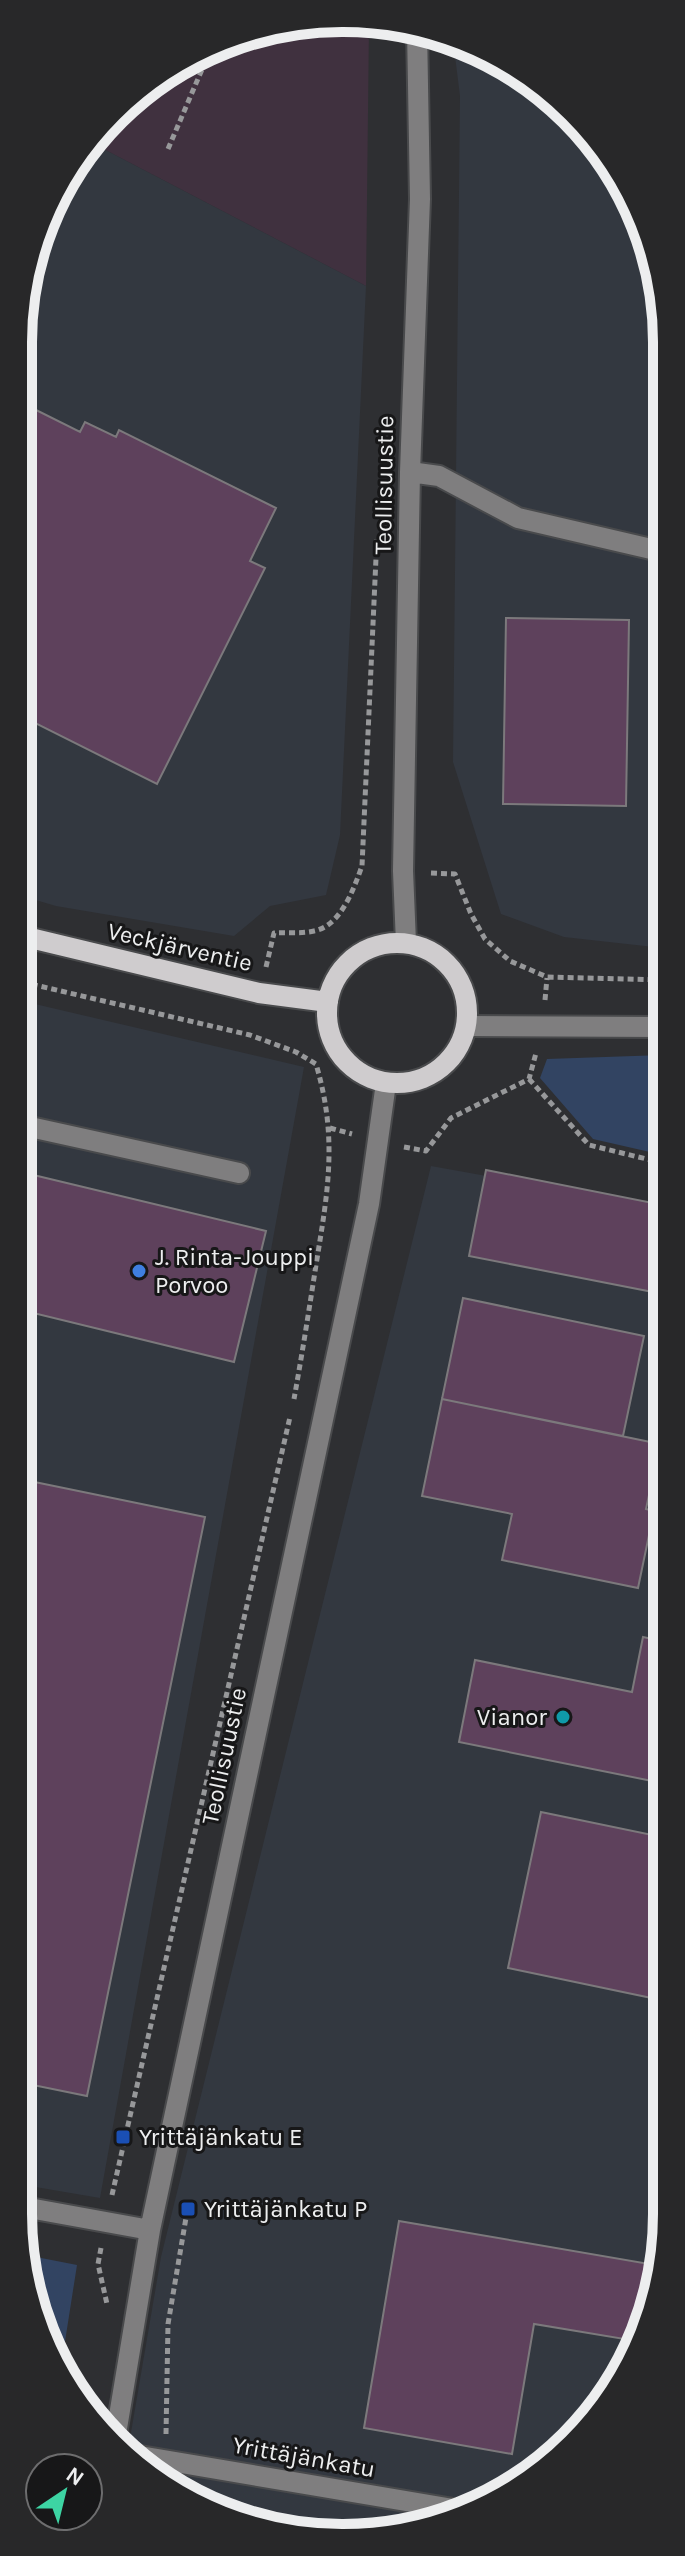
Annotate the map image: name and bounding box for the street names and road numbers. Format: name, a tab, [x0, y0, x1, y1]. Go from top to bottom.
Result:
street label: Teollisuustie	[369, 415, 399, 555]
street label: Veckjärventie	[105, 917, 255, 977]
street label: Teollisuustie	[196, 1685, 252, 1827]
street label: Yrittäjänkatu	[231, 2431, 377, 2483]

